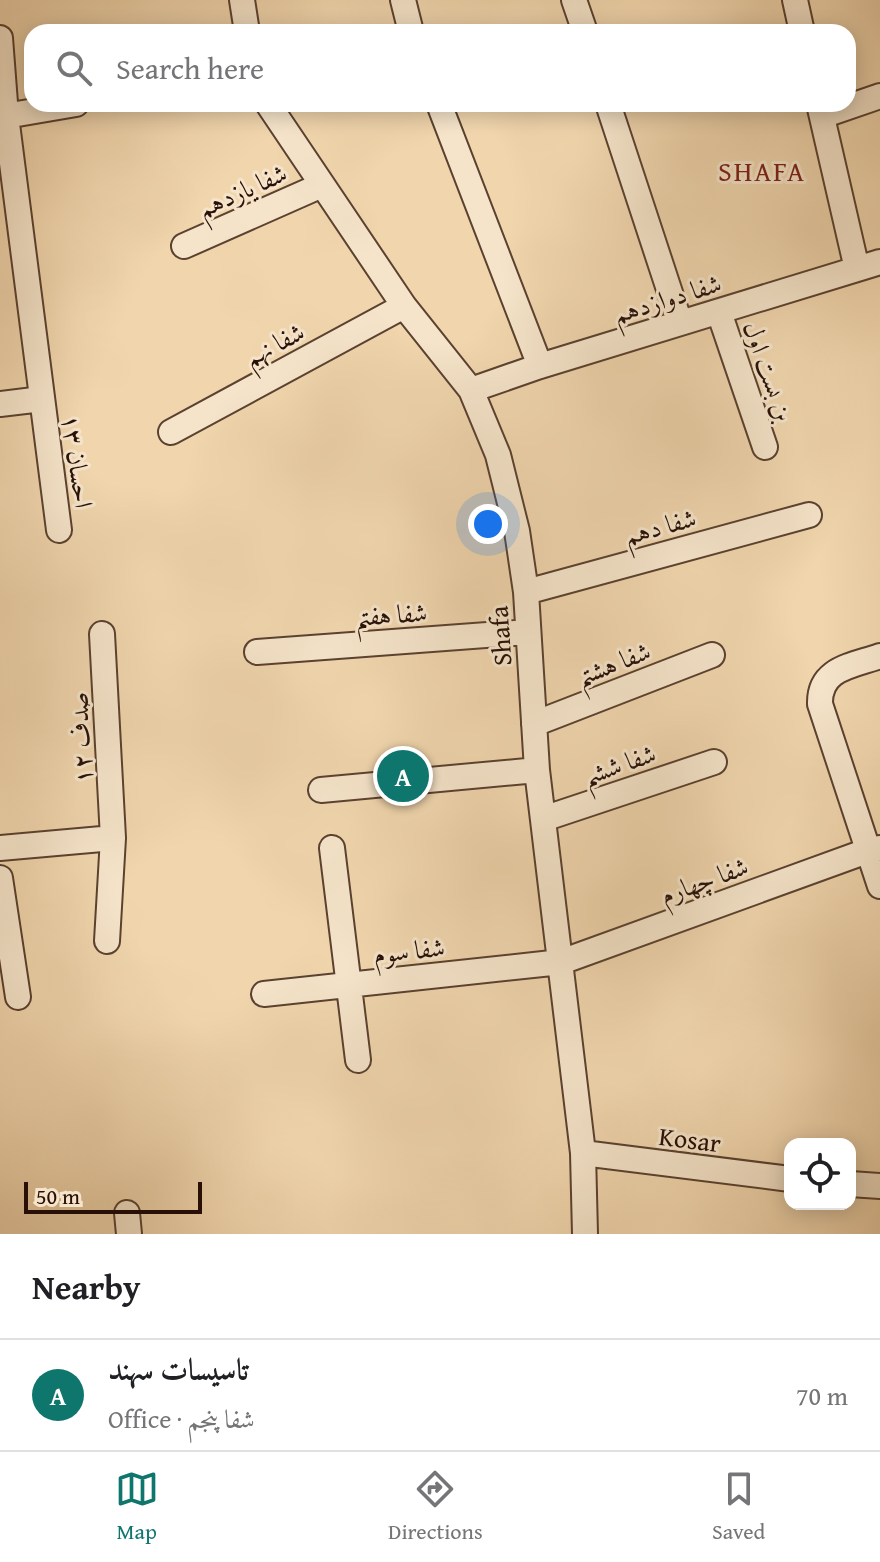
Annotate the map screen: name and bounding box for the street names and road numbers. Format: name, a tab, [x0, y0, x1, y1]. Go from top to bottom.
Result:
street label: شفا یازدهم	[191, 153, 296, 233]
street label: شفا دوازدهم	[608, 263, 728, 339]
street label: شفا نهم	[237, 312, 314, 381]
street label: بن بست اول	[734, 315, 804, 427]
street label: احسان ۱۳	[52, 412, 104, 510]
street label: شفا دهم	[620, 498, 702, 560]
street label: شفا هفتم	[354, 592, 429, 643]
street label: Shafa	[478, 604, 522, 667]
street label: شفا هشتم	[570, 631, 659, 702]
street label: صدف ۱۲	[58, 691, 102, 785]
street label: شفا ششم	[577, 733, 663, 801]
street label: شفا چهارم	[654, 846, 755, 918]
street label: شفا سوم	[371, 927, 447, 977]
street label: Kosar	[657, 1116, 723, 1162]

